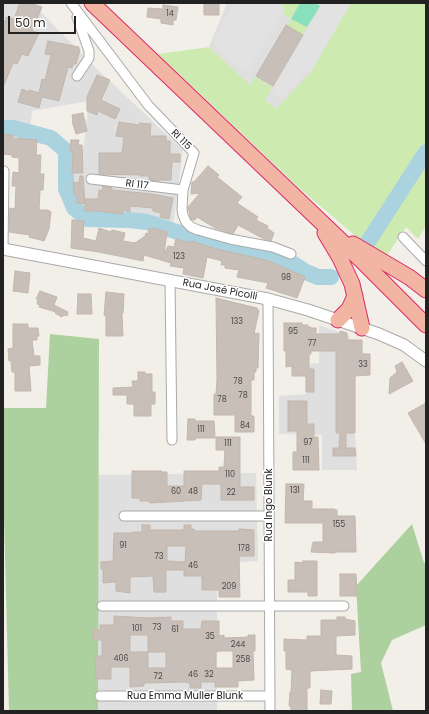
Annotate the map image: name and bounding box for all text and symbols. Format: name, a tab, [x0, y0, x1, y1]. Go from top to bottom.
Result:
scale bar	[10, 8, 78, 34]
house number: 14	[166, 9, 174, 19]
text: 50 m	[15, 14, 46, 31]
street label: RI 115	[168, 127, 194, 153]
street label: RI 117	[125, 178, 149, 192]
house number: 123	[173, 252, 185, 262]
house number: 98	[281, 273, 291, 283]
street label: Rua José Picolli	[182, 277, 258, 303]
house number: 133	[231, 317, 243, 327]
house number: 95	[288, 327, 298, 337]
house number: 77	[308, 339, 316, 349]
house number: 33	[358, 360, 368, 370]
house number: 78	[233, 377, 243, 387]
house number: 78	[238, 391, 248, 401]
house number: 78	[217, 395, 227, 405]
house number: 84	[240, 421, 250, 431]
house number: 111	[197, 425, 205, 435]
house number: 97	[303, 438, 313, 448]
house number: 111	[224, 439, 232, 449]
house number: 111	[302, 456, 310, 466]
street label: Rua Ingo Blunk	[263, 468, 275, 542]
house number: 110	[225, 470, 235, 480]
house number: 131	[290, 486, 300, 496]
house number: 60	[171, 487, 181, 497]
house number: 48	[188, 487, 198, 497]
house number: 22	[226, 488, 236, 498]
house number: 155	[333, 520, 345, 530]
house number: 91	[119, 541, 127, 551]
house number: 178	[238, 544, 250, 554]
house number: 73	[154, 552, 164, 562]
house number: 46	[188, 561, 198, 571]
house number: 209	[222, 582, 236, 592]
house number: 73	[152, 623, 162, 633]
house number: 101	[132, 624, 142, 634]
house number: 61	[171, 625, 179, 635]
house number: 35	[205, 632, 215, 642]
house number: 244	[231, 640, 245, 650]
house number: 406	[113, 654, 129, 664]
house number: 258	[236, 655, 250, 665]
house number: 46	[188, 670, 198, 680]
house number: 32	[204, 670, 214, 680]
house number: 72	[154, 672, 162, 682]
street label: Rua Emma Muller Blunk	[127, 690, 243, 702]

